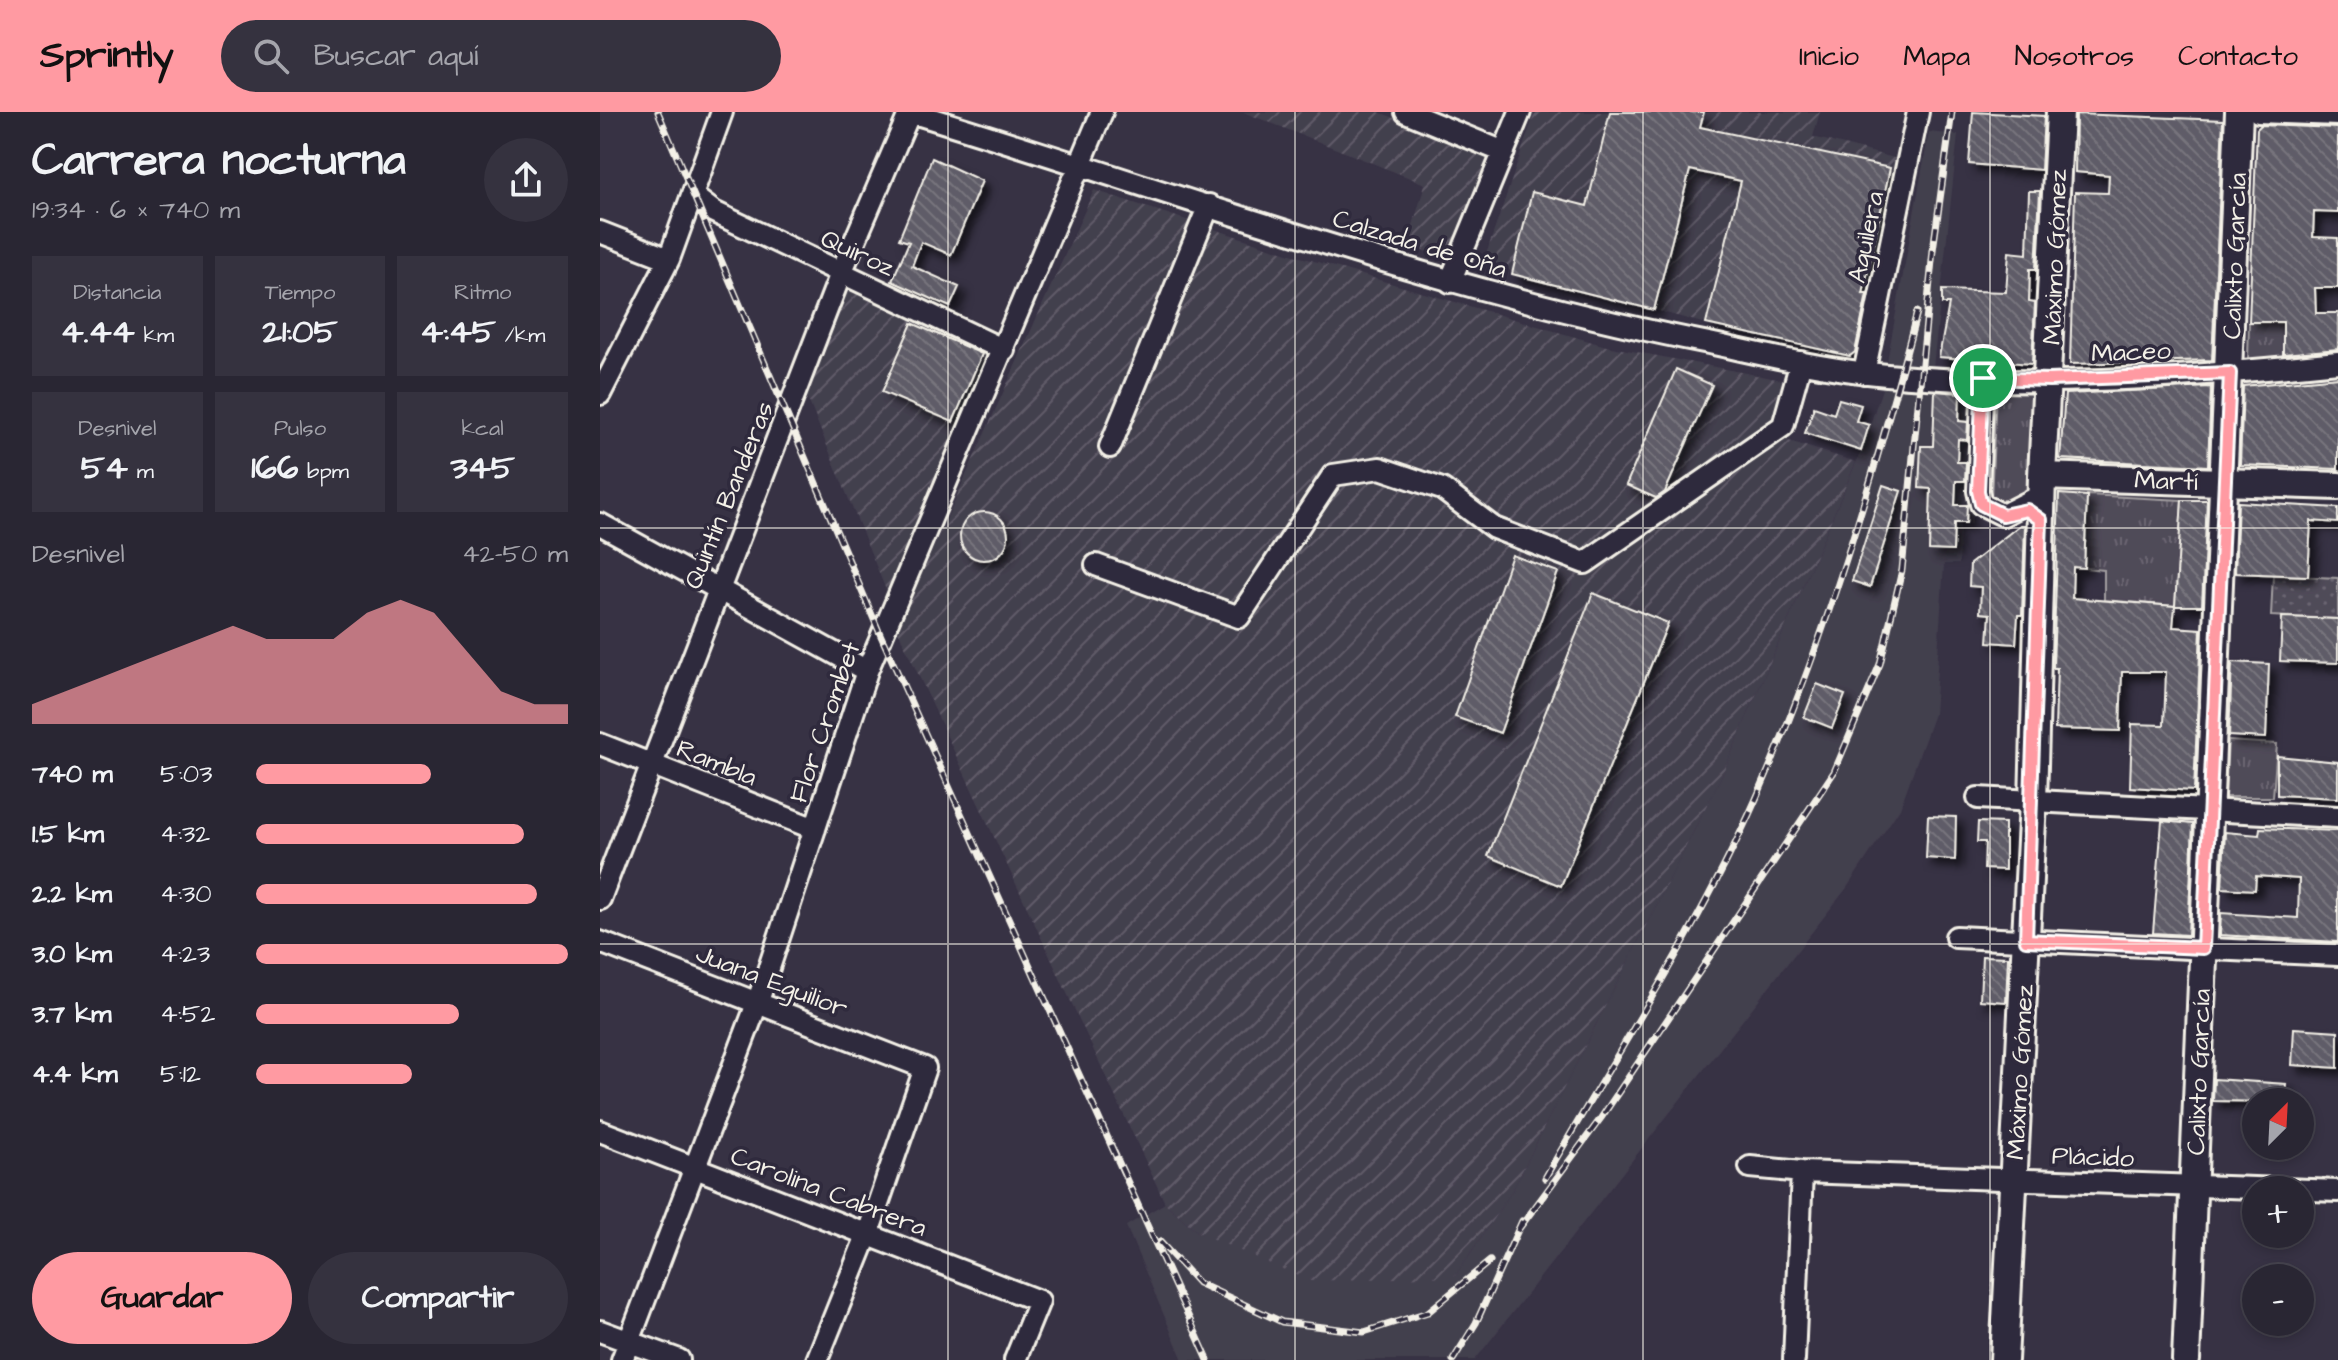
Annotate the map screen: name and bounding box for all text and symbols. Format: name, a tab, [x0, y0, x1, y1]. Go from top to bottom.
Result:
search box	[221, 20, 781, 92]
text: Sprintly	[40, 30, 173, 82]
icon: search	[249, 34, 293, 78]
text: Buscar aquí	[313, 35, 478, 77]
text: Inicio	[1799, 37, 1859, 76]
text: Mapa	[1903, 37, 1970, 76]
text: Nosotros	[2014, 37, 2134, 76]
text: Contacto	[2178, 37, 2298, 76]
text: Carrera nocturna	[32, 131, 406, 192]
button: share	[484, 138, 568, 222]
street label: Máximo Gómez	[2034, 168, 2076, 346]
street label: Calixto García	[2214, 172, 2256, 340]
street label: Aguilera	[1839, 188, 1895, 287]
text: 19:34 · 6 × 740 m	[32, 192, 240, 228]
street label: Calzada de Oña	[1328, 200, 1511, 288]
street label: Quiroz	[815, 220, 900, 286]
text: Distancia	[73, 277, 161, 308]
text: Tiempo	[265, 277, 335, 308]
text: Ritmo	[454, 277, 511, 308]
text: 4.44	[60, 308, 135, 356]
text: 21:05	[262, 308, 338, 356]
text: 4:45	[420, 308, 496, 356]
text: km	[135, 320, 174, 351]
text: /km	[496, 320, 545, 351]
street label: Maceo	[2090, 333, 2172, 371]
pin	[1949, 344, 2017, 412]
icon: arrive	[1961, 356, 2005, 400]
street label: Quintín Banderas	[675, 396, 783, 594]
text: Desnivel	[78, 413, 156, 444]
text: Pulso	[274, 413, 326, 444]
text: kcal	[462, 413, 504, 444]
text: 54	[81, 444, 128, 492]
text: 166	[251, 444, 298, 492]
text: 345	[450, 444, 515, 492]
text: m	[128, 456, 154, 487]
text: bpm	[298, 456, 349, 487]
street label: Martí	[2134, 462, 2198, 500]
text: Desnivel	[32, 536, 125, 572]
text: 42–50 m	[462, 536, 568, 572]
street label: Flor Crombet	[781, 636, 870, 808]
street label: Rambla	[671, 731, 762, 795]
text: 740 m	[32, 756, 113, 792]
text: 5:03	[160, 756, 212, 792]
text: 1.5 km	[32, 816, 104, 852]
text: 4:32	[160, 816, 210, 852]
text: 2.2 km	[32, 876, 112, 912]
text: 4:30	[160, 876, 212, 912]
text: 3.0 km	[32, 936, 112, 972]
text: 4:23	[160, 936, 210, 972]
street label: Juana Eguilior	[690, 936, 853, 1028]
street label: Máximo Gómez	[1997, 983, 2043, 1161]
street label: Calixto García	[2178, 988, 2220, 1156]
text: 3.7 km	[32, 996, 112, 1032]
text: 4:52	[160, 996, 215, 1032]
text: 4.4 km	[32, 1056, 118, 1092]
text: 5:12	[160, 1056, 201, 1092]
north arrow	[2242, 1088, 2314, 1160]
map controls	[2242, 1088, 2314, 1336]
street label: Carolina Cabrera	[725, 1138, 932, 1246]
street label: Plácido	[2051, 1138, 2135, 1176]
button: +	[2242, 1176, 2314, 1248]
button: Guardar	[32, 1252, 292, 1344]
button: Compartir	[308, 1252, 568, 1344]
button: −	[2242, 1264, 2314, 1336]

